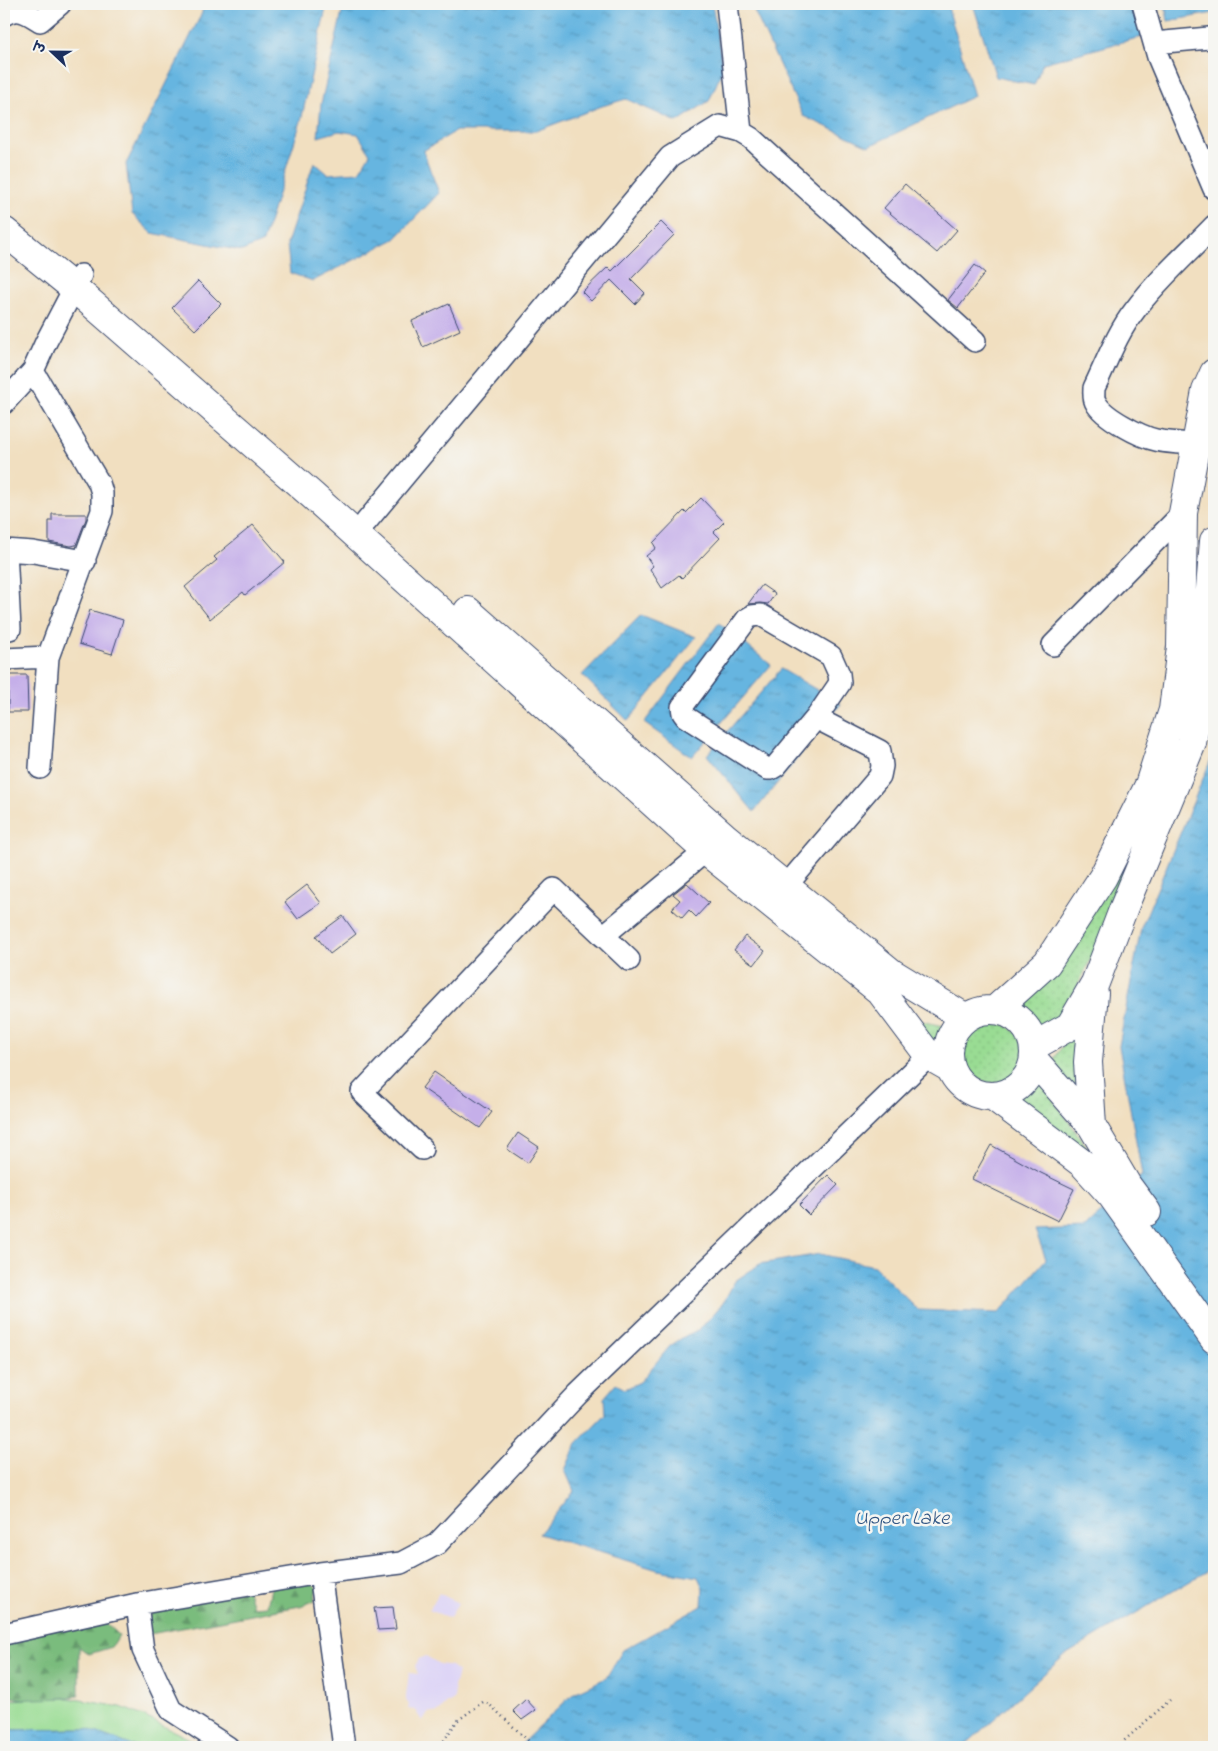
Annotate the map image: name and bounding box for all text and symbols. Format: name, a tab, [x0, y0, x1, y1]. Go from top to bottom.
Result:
north arrow	[28, 28, 78, 78]
text: उ	[29, 38, 53, 58]
water label: Upper Lake	[854, 1504, 951, 1534]

